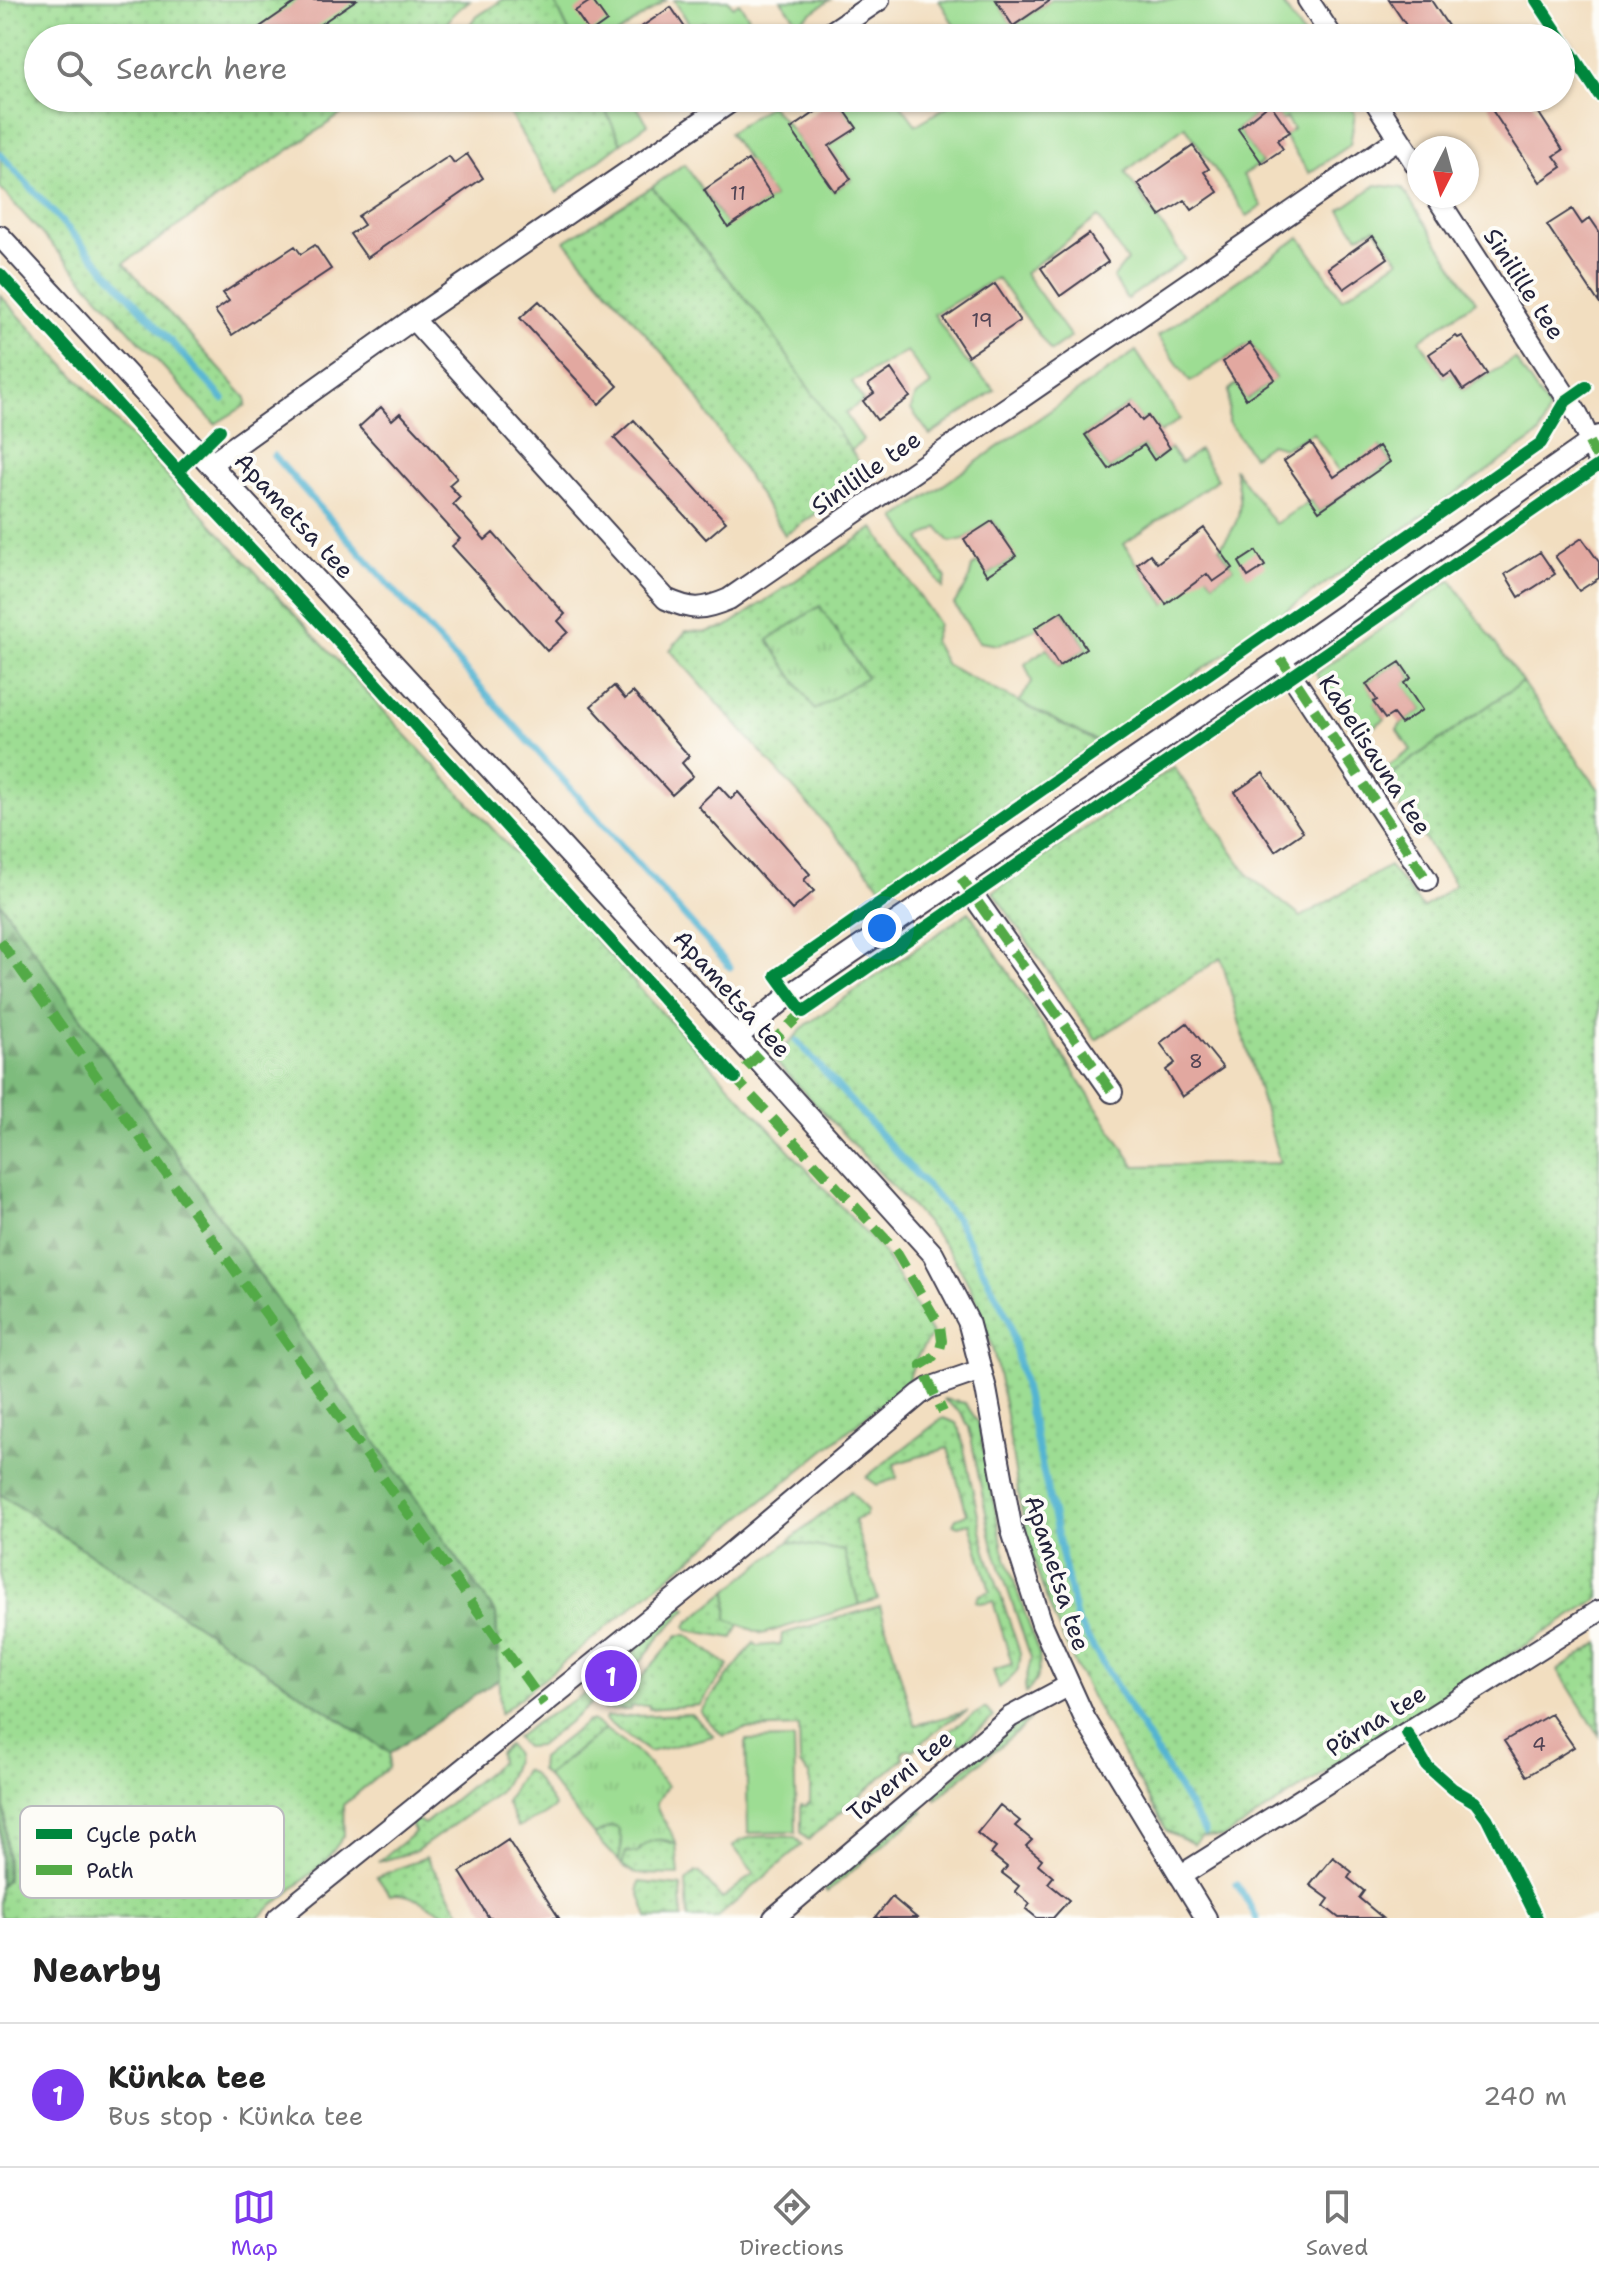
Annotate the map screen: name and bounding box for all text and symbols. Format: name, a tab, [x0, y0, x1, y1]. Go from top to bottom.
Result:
search box	[24, 24, 1575, 112]
icon: search	[52, 46, 96, 90]
text: Search here	[116, 48, 287, 89]
north arrow	[1407, 136, 1479, 208]
house number: 11	[730, 180, 746, 206]
street label: Sinilille tee	[1476, 222, 1572, 346]
house number: 19	[971, 307, 993, 333]
street label: Sinilille tee	[805, 423, 927, 523]
street label: Apametsa tee	[227, 446, 361, 586]
street label: Kabelisauna tee	[1311, 669, 1439, 841]
your location	[862, 908, 902, 948]
street label: Apametsa tee	[666, 923, 798, 1065]
house number: 8	[1189, 1048, 1203, 1074]
street label: Apametsa tee	[1017, 1491, 1097, 1655]
pin: 1	[585, 1646, 637, 1706]
street label: Pärna tee	[1320, 1678, 1432, 1764]
street label: Taverni tee	[841, 1723, 959, 1829]
house number: 4	[1532, 1731, 1546, 1757]
legend	[20, 1806, 284, 1898]
text: Cycle path	[86, 1820, 197, 1849]
text: Path	[86, 1856, 134, 1885]
text: Nearby	[32, 1947, 162, 1993]
text: Künka tee	[108, 2057, 266, 2098]
text: 1	[52, 2078, 64, 2113]
text: 240 m	[1483, 2078, 1567, 2113]
text: Bus stop · Künka tee	[108, 2098, 364, 2133]
tab: Map	[231, 2185, 278, 2262]
tab: Directions	[739, 2185, 844, 2262]
tab: Saved	[1306, 2185, 1368, 2262]

